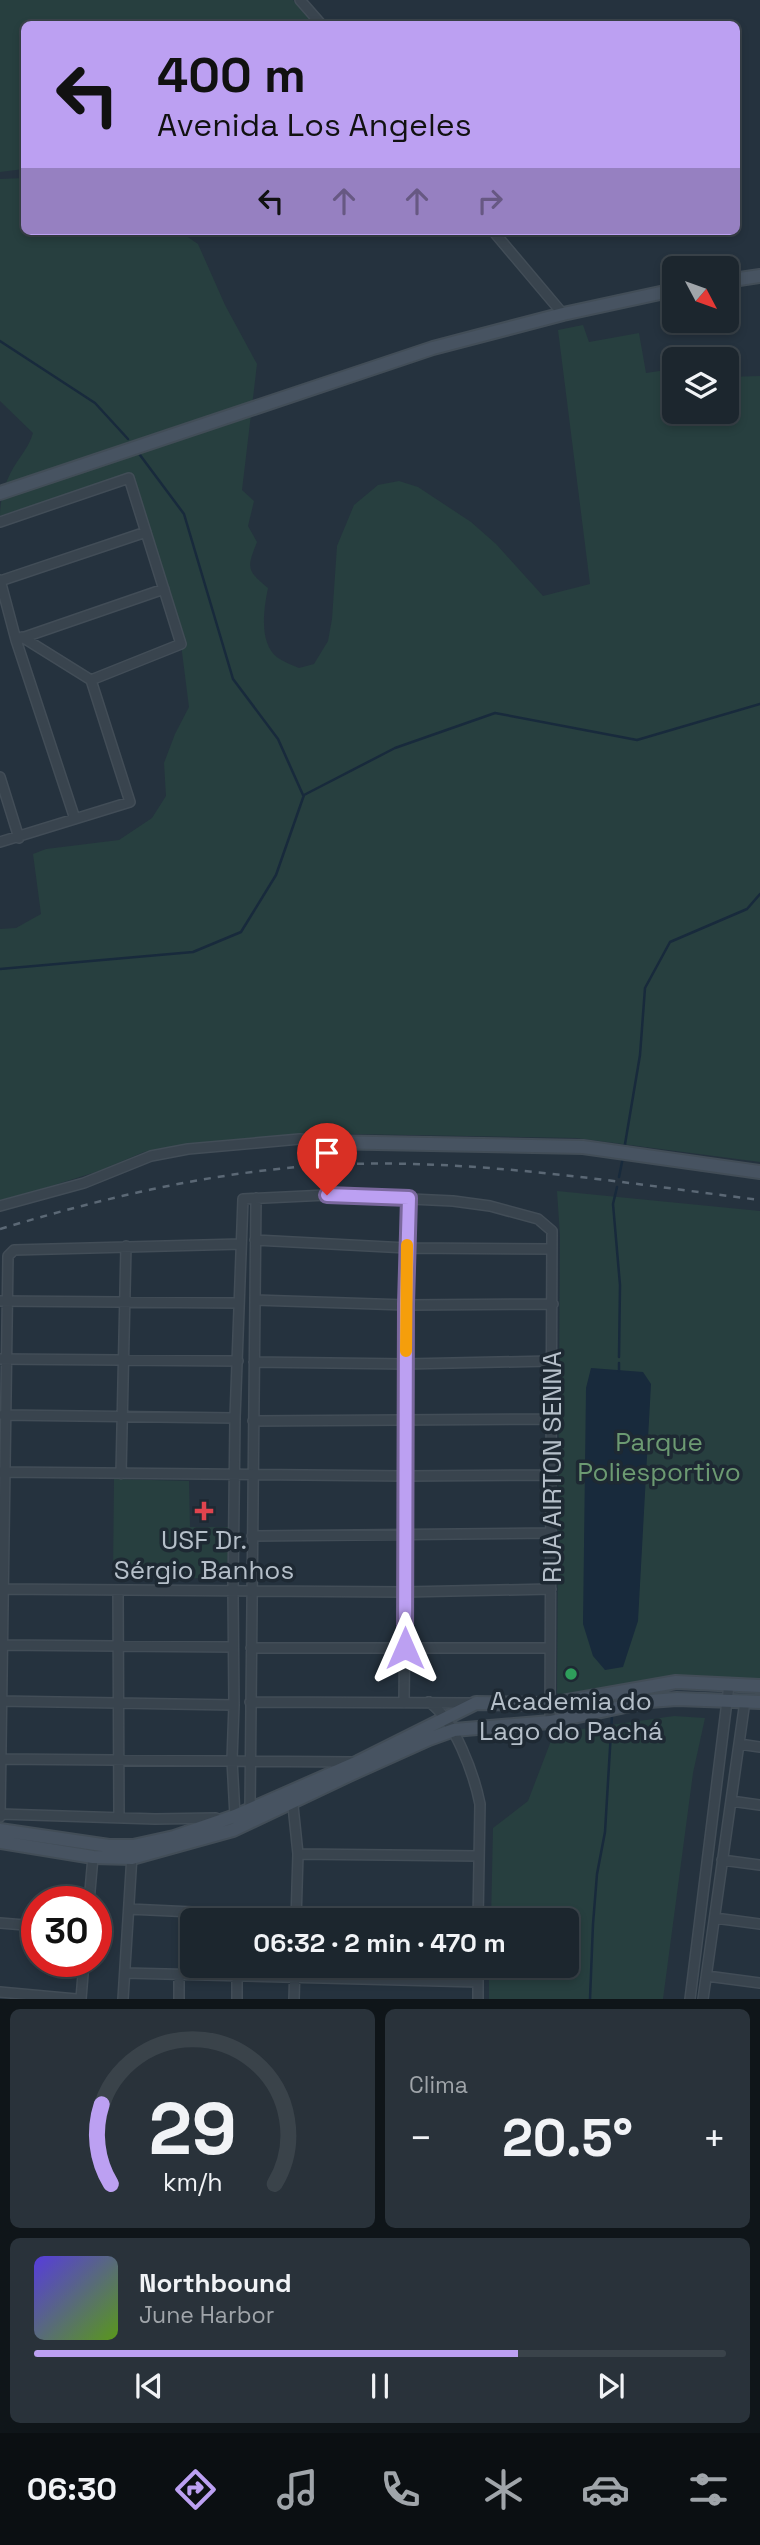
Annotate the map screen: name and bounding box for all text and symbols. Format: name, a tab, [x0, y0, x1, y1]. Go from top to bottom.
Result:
text: 400 m	[157, 44, 306, 106]
icon: left	[42, 49, 133, 140]
text: Avenida Los Angeles	[157, 105, 472, 145]
icon: left	[252, 182, 290, 220]
icon: ahead	[325, 182, 363, 220]
icon: ahead	[398, 182, 436, 220]
icon: right	[471, 182, 509, 220]
north arrow	[662, 256, 738, 332]
map controls	[662, 256, 739, 424]
button: layers	[662, 347, 739, 424]
pin	[297, 1123, 357, 1195]
icon: arrive	[308, 1134, 346, 1172]
street label: RUA AIRTON SENNA	[535, 1351, 569, 1583]
park label: Parque Poliesportivo	[577, 1425, 741, 1489]
marker: USF Dr. Sérgio Banhos	[194, 1501, 214, 1521]
place label: USF Dr. Sérgio Banhos	[114, 1523, 294, 1587]
position arrow	[368, 1611, 442, 1685]
marker: Academia do Lago do Pachá	[563, 1666, 579, 1682]
place label: Academia do Lago do Pachá	[479, 1684, 663, 1748]
speed limit sign: 30	[21, 1886, 112, 1977]
text: 06:32 · 2 min · 470 m	[253, 1926, 506, 1960]
text: Clima	[409, 2070, 468, 2100]
text: 29	[149, 2083, 236, 2176]
text: 20.5°	[502, 2105, 633, 2171]
text: −	[409, 2114, 433, 2162]
text: +	[702, 2114, 726, 2162]
text: km/h	[163, 2166, 222, 2198]
text: Northbound	[139, 2266, 292, 2300]
text: June Harbor	[139, 2300, 274, 2330]
icon: previous	[130, 2367, 168, 2405]
icon: pause	[361, 2367, 399, 2405]
icon: next	[592, 2367, 630, 2405]
icon: directions	[171, 2465, 220, 2514]
icon: music	[273, 2465, 322, 2514]
icon: phone	[376, 2465, 425, 2514]
icon: climate	[479, 2465, 528, 2514]
icon: car	[581, 2465, 630, 2514]
icon: filters	[684, 2465, 733, 2514]
text: 06:30	[27, 2469, 117, 2509]

